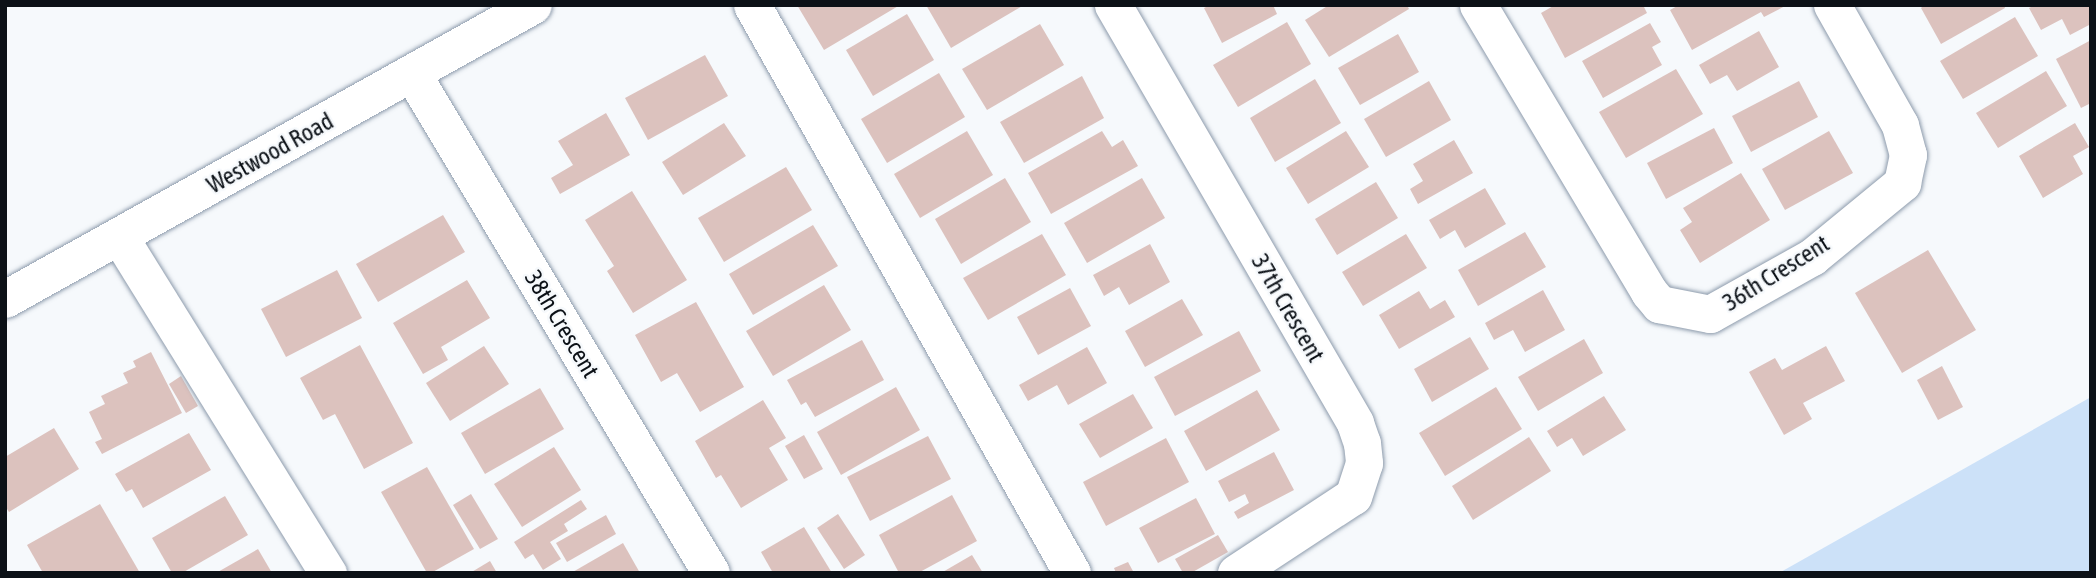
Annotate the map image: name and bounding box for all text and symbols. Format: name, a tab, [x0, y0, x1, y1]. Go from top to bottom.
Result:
street label: Westwood Road	[202, 106, 338, 200]
street label: 36th Crescent	[1717, 229, 1835, 317]
street label: 37th Crescent	[1246, 249, 1330, 367]
street label: 38th Crescent	[519, 265, 605, 383]

